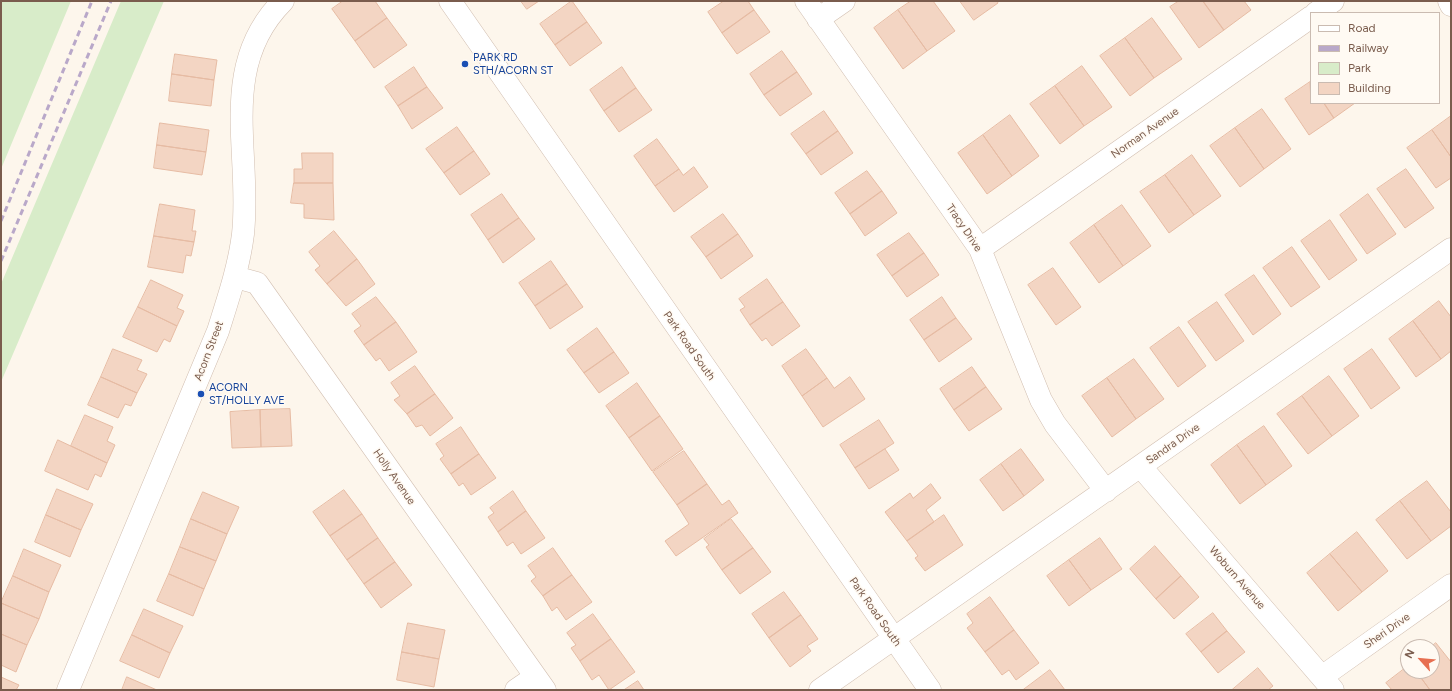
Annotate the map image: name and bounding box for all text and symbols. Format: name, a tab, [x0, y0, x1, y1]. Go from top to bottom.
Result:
legend	[1310, 12, 1440, 104]
text: Road	[1348, 21, 1376, 35]
text: Railway	[1348, 41, 1389, 55]
place label: PARK RD STH/ACORN ST	[473, 51, 553, 77]
marker: PARK RD STH/ACORN ST	[460, 59, 470, 69]
text: Park	[1348, 61, 1371, 75]
text: Building	[1348, 81, 1391, 95]
street label: Norman Avenue	[1109, 105, 1181, 161]
street label: Tracy Drive	[943, 202, 985, 254]
street label: Park Road South	[660, 309, 718, 383]
street label: Acorn Street	[192, 319, 226, 383]
place label: ACORN ST/HOLLY AVE	[209, 381, 285, 407]
marker: ACORN ST/HOLLY AVE	[196, 389, 206, 399]
street label: Sandra Drive	[1144, 421, 1202, 467]
street label: Holly Avenue	[370, 447, 418, 507]
street label: Woburn Avenue	[1206, 544, 1268, 612]
street label: Park Road South	[846, 575, 904, 649]
street label: Sheri Drive	[1361, 610, 1413, 652]
north arrow	[1400, 639, 1440, 679]
text: N	[1402, 647, 1417, 661]

